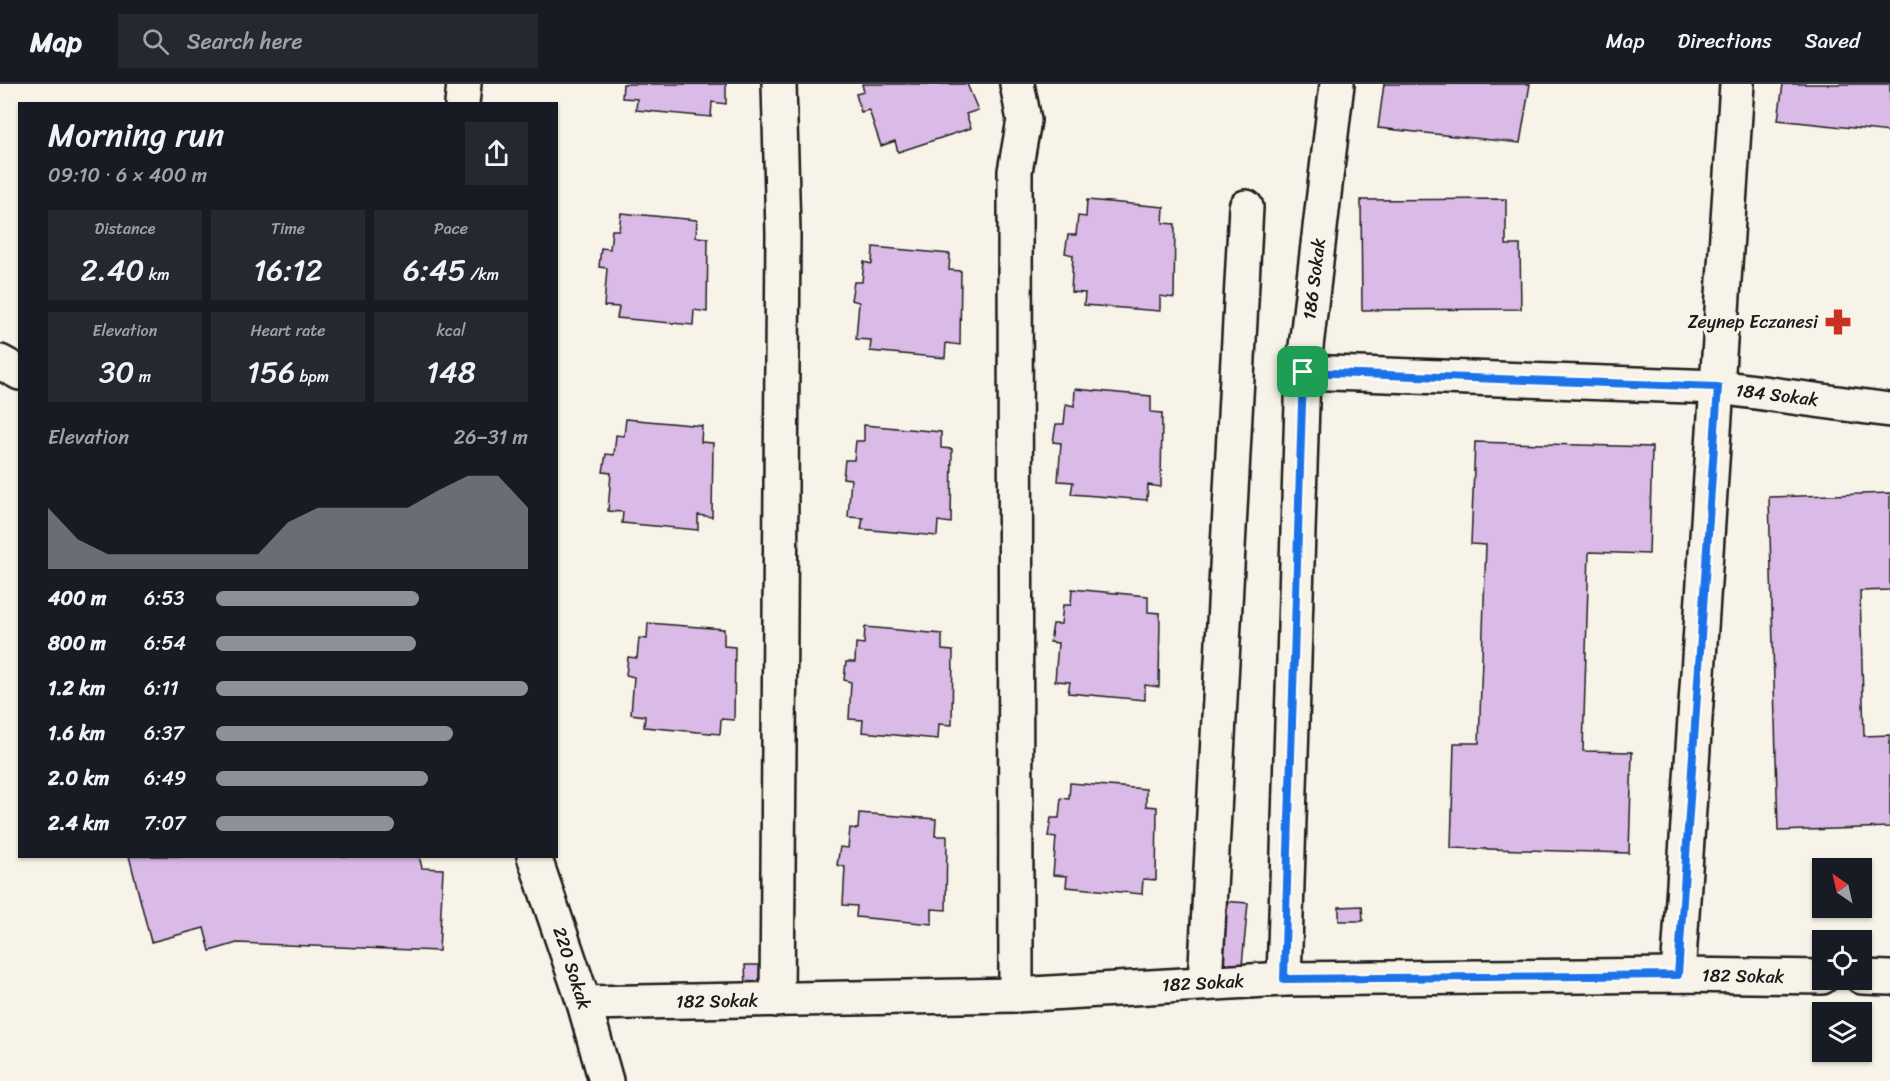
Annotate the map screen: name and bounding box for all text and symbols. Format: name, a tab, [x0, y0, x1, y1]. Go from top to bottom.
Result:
search box	[118, 14, 538, 68]
text: Map	[30, 17, 82, 66]
text: Search here	[187, 22, 303, 61]
text: Map	[1606, 22, 1644, 60]
text: Directions	[1677, 22, 1772, 60]
text: Saved	[1805, 22, 1860, 60]
icon: search	[139, 25, 172, 58]
text: Morning run	[48, 106, 224, 164]
button: share	[465, 122, 528, 185]
text: 09:10 · 6 × 400 m	[48, 158, 207, 193]
text: Distance	[95, 214, 155, 243]
text: Time	[271, 214, 305, 243]
text: Pace	[434, 214, 468, 243]
street label: 186 Sokak	[1293, 236, 1335, 322]
text: 2.40	[80, 243, 145, 297]
text: 16:12	[253, 243, 323, 297]
text: 6:45	[403, 243, 466, 297]
text: km	[145, 260, 170, 289]
text: /km	[466, 260, 499, 289]
place label: Zeynep Eczanesi	[1688, 306, 1819, 338]
pharmacy icon: Zeynep Eczanesi	[1823, 307, 1853, 337]
text: Elevation	[93, 316, 157, 345]
text: Heart rate	[250, 316, 326, 345]
text: kcal	[436, 316, 466, 345]
text: 30	[99, 345, 134, 399]
text: 156	[247, 345, 295, 399]
text: 148	[426, 345, 476, 399]
pin	[1277, 346, 1328, 397]
icon: arrive	[1286, 355, 1319, 388]
text: m	[134, 362, 151, 391]
text: bpm	[295, 362, 329, 391]
street label: 184 Sokak	[1734, 374, 1821, 416]
text: Elevation	[48, 420, 129, 455]
text: 26–31 m	[454, 420, 528, 455]
text: 400 m	[48, 581, 106, 616]
text: 6:53	[144, 581, 185, 616]
text: 800 m	[48, 626, 106, 661]
text: 6:54	[144, 626, 186, 661]
text: 1.2 km	[48, 671, 105, 706]
text: 6:11	[144, 671, 179, 706]
text: 1.6 km	[48, 716, 105, 751]
text: 6:37	[144, 716, 184, 751]
text: 2.0 km	[48, 761, 109, 796]
text: 6:49	[144, 761, 186, 796]
text: 2.4 km	[48, 806, 109, 841]
text: 7:07	[144, 806, 186, 841]
north arrow	[1812, 858, 1872, 918]
map controls	[1812, 858, 1872, 1062]
street label: 220 Sokak	[544, 922, 601, 1014]
button: locate	[1812, 930, 1872, 990]
street label: 182 Sokak	[1702, 959, 1785, 993]
street label: 182 Sokak	[1161, 965, 1245, 1001]
street label: 182 Sokak	[676, 984, 759, 1018]
button: layers	[1812, 1002, 1872, 1062]

